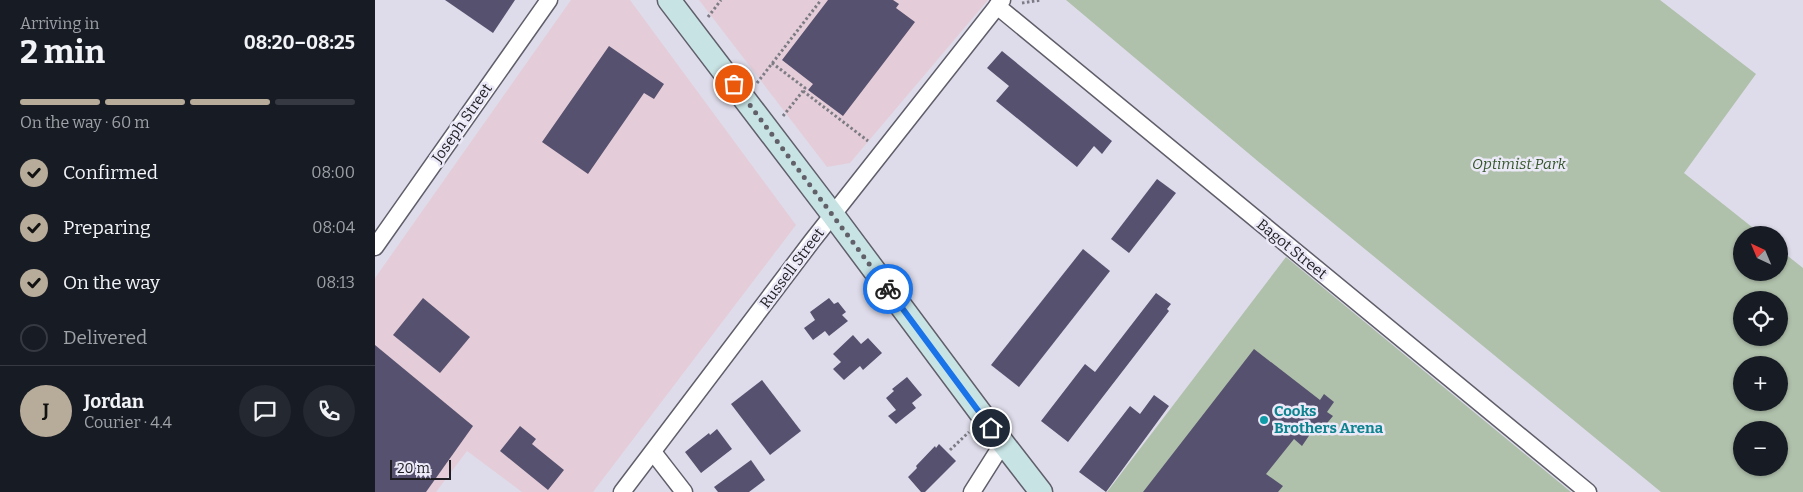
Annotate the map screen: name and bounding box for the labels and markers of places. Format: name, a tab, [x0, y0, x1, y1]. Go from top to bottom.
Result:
pin	[713, 63, 755, 105]
place label: Cooks Brothers Arena	[1274, 402, 1384, 437]
pin	[970, 407, 1012, 449]
marker: Cooks Brothers Arena	[1258, 414, 1270, 426]

